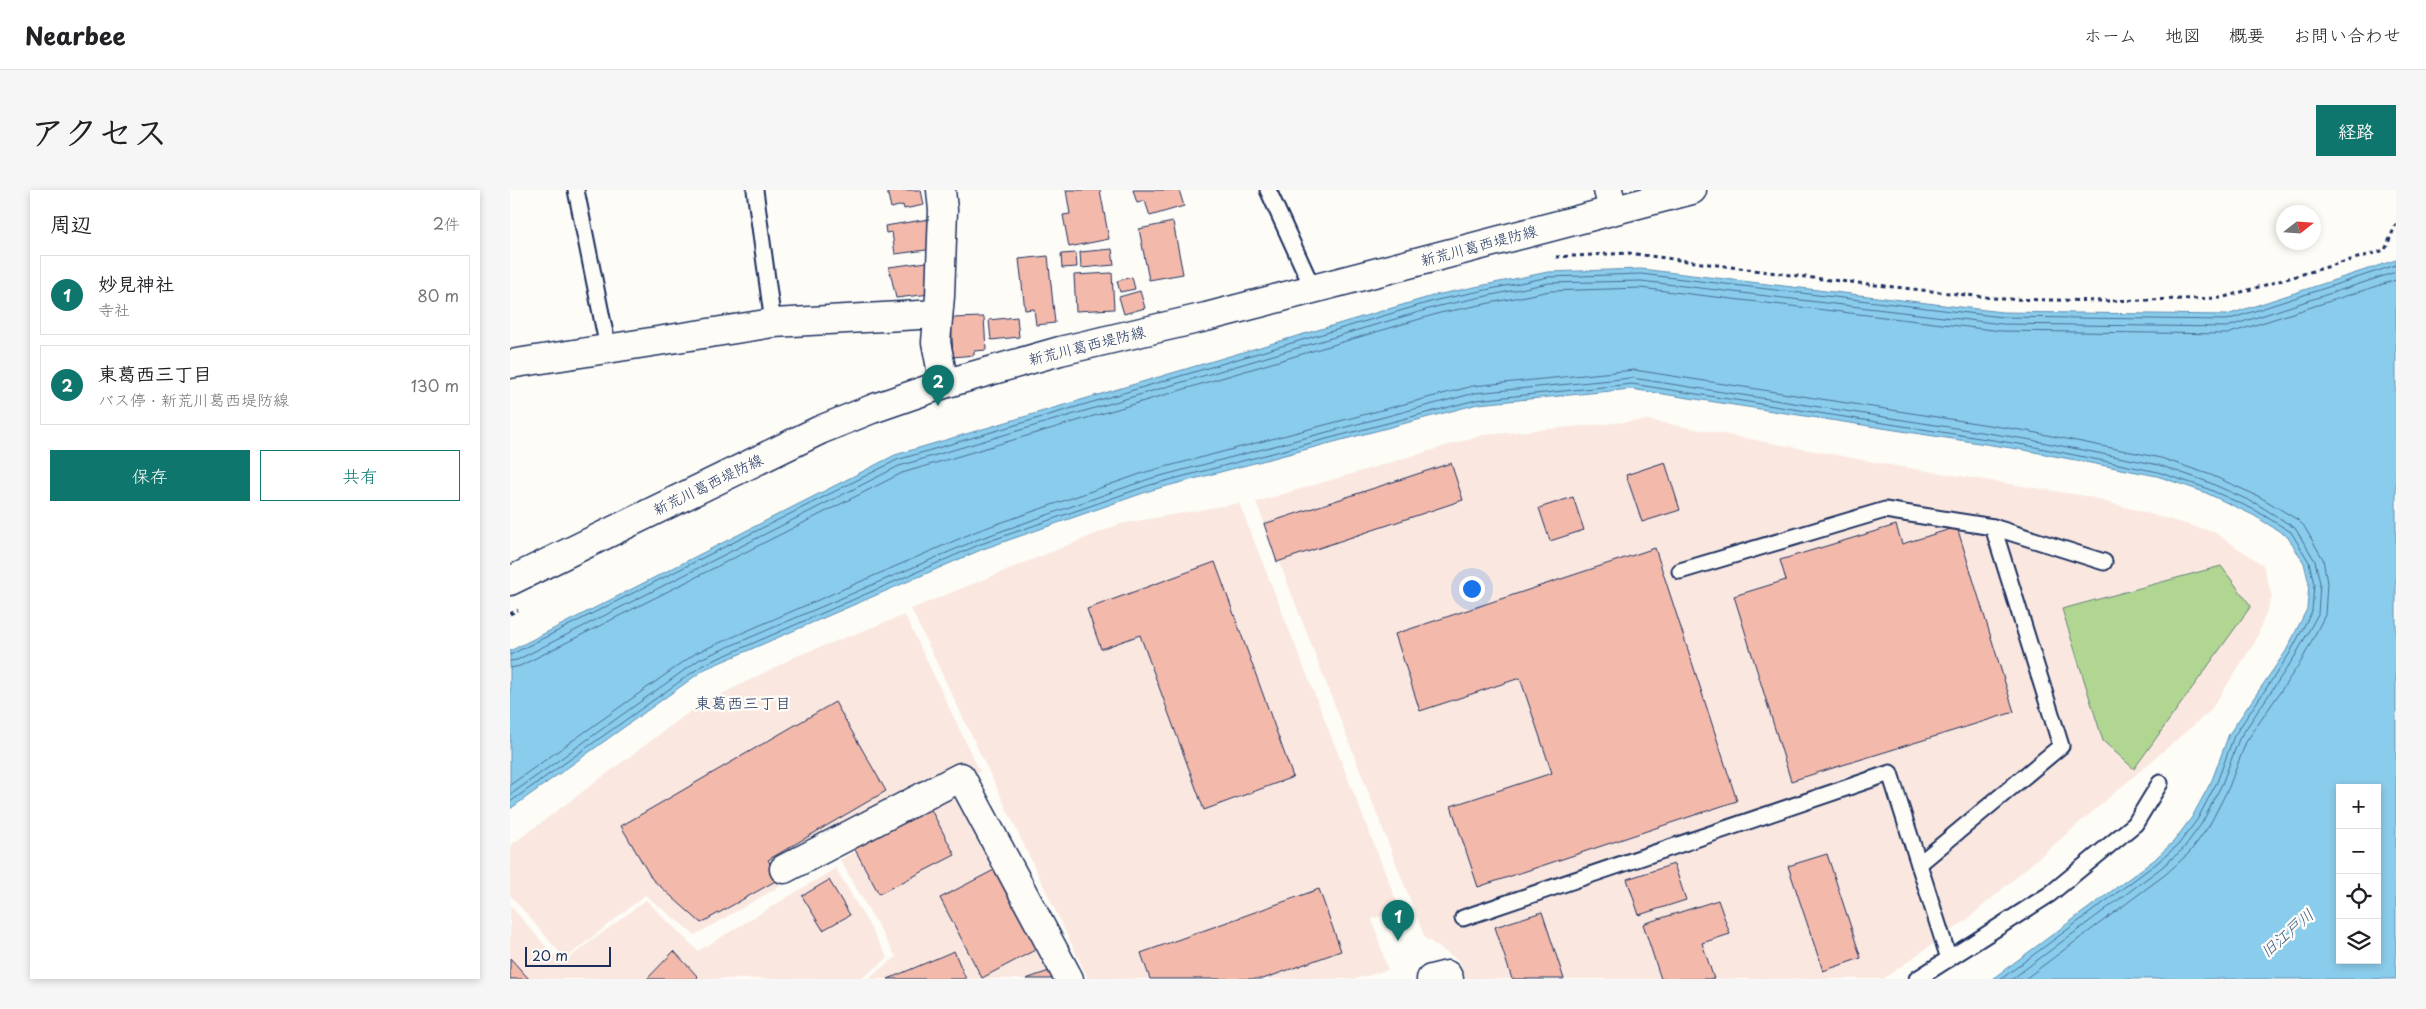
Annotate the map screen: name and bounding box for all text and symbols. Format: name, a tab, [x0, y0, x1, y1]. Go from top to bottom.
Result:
text: Nearbee	[25, 17, 126, 53]
text: ホーム	[2084, 21, 2137, 48]
text: 地図	[2165, 21, 2201, 48]
text: 概要	[2229, 21, 2265, 48]
text: お問い合わせ	[2293, 21, 2401, 48]
text: アクセス	[30, 104, 168, 157]
button: 経路	[2316, 105, 2396, 156]
north arrow	[2276, 205, 2321, 250]
text: 周辺	[50, 207, 92, 239]
text: 2件	[433, 211, 460, 235]
street label: 新荒川葛西堤防線	[1418, 218, 1540, 271]
text: 妙見神社	[98, 269, 174, 297]
text: 1	[63, 283, 71, 307]
text: 80 m	[417, 283, 459, 307]
text: 寺社	[98, 297, 130, 321]
street label: 新荒川葛西堤防線	[1026, 319, 1148, 370]
text: 東葛西三丁目	[98, 359, 212, 387]
pin: 2	[922, 365, 954, 406]
text: 2	[61, 373, 73, 397]
text: 130 m	[411, 373, 459, 397]
text: バス停 · 新荒川葛西堤防線	[98, 387, 289, 411]
street label: 新荒川葛西堤防線	[648, 447, 766, 520]
button: 保存	[50, 450, 250, 501]
button: 共有	[260, 450, 460, 501]
your location	[1459, 576, 1485, 602]
district label: 東葛西三丁目	[695, 690, 791, 714]
map controls	[2336, 784, 2381, 964]
button: +	[2336, 784, 2381, 829]
button: −	[2336, 829, 2381, 874]
button: locate	[2336, 874, 2381, 919]
pin: 1	[1382, 900, 1414, 941]
water label: 旧江戸川	[2254, 902, 2318, 962]
button: layers	[2336, 919, 2381, 964]
scale bar	[525, 944, 611, 967]
text: 20 m	[532, 945, 568, 966]

